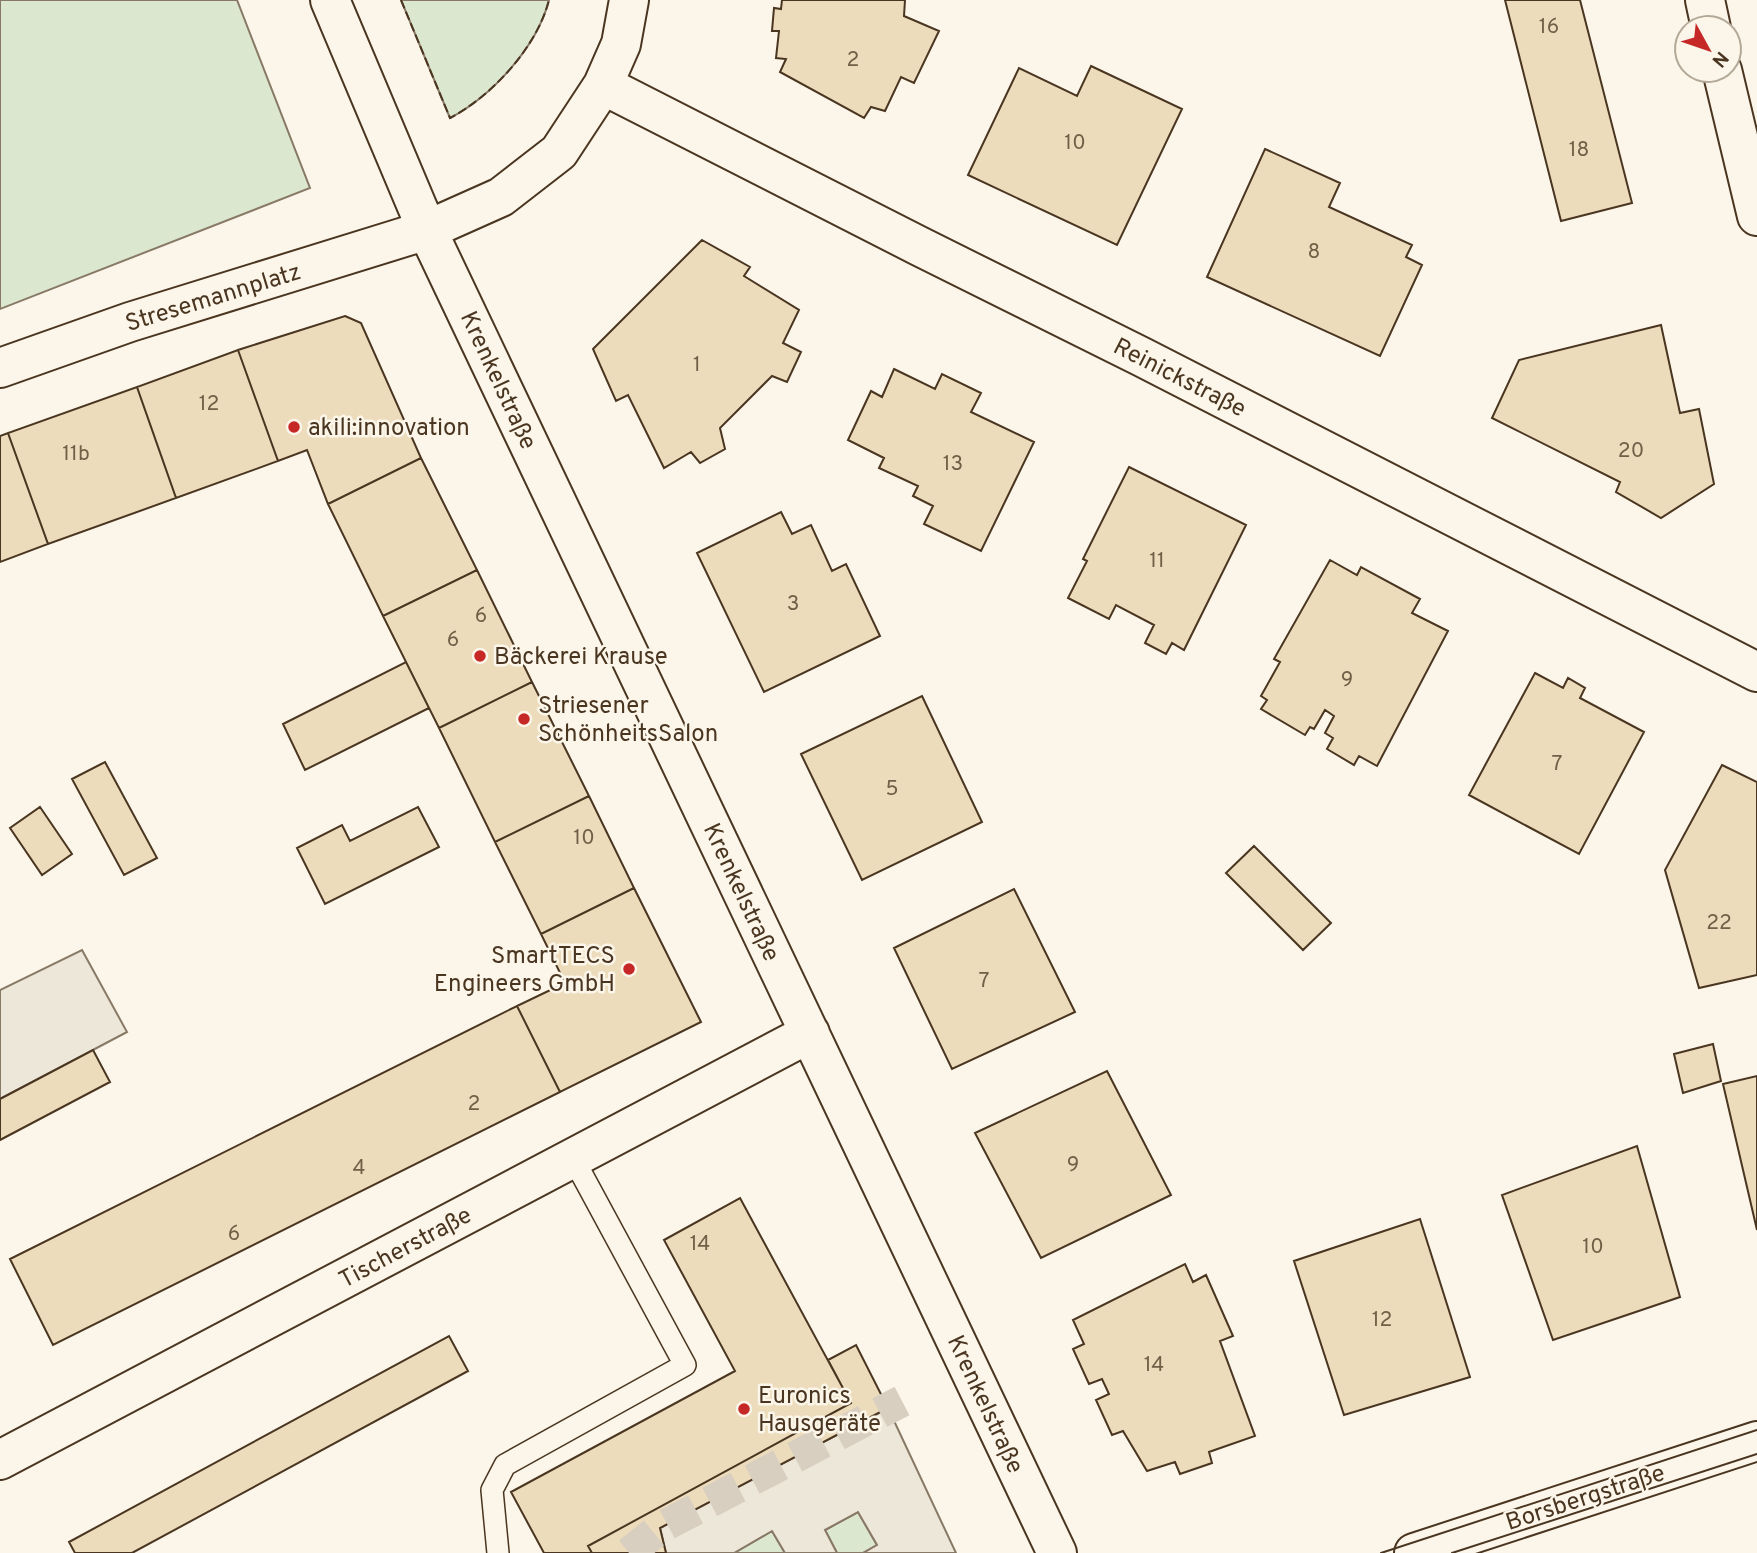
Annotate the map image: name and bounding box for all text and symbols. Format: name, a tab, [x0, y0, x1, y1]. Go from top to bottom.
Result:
house number: 16	[1539, 14, 1559, 41]
north arrow	[1673, 14, 1743, 84]
text: N	[1706, 46, 1733, 72]
house number: 2	[847, 47, 859, 74]
house number: 10	[1064, 130, 1086, 157]
house number: 18	[1569, 137, 1589, 164]
house number: 8	[1308, 239, 1320, 266]
street label: Stresemannplatz	[122, 258, 305, 340]
street label: Krenkelstraße	[452, 307, 542, 455]
street label: Reinickstraße	[1108, 332, 1251, 425]
house number: 1	[693, 352, 701, 379]
house number: 12	[199, 391, 219, 418]
place label: akili:innovation	[308, 414, 470, 444]
marker: akili:innovation	[286, 419, 302, 435]
house number: 20	[1618, 438, 1644, 465]
house number: 11b	[62, 441, 90, 468]
house number: 13	[943, 451, 963, 478]
house number: 11	[1149, 548, 1165, 575]
house number: 3	[787, 591, 799, 618]
house number: 6	[475, 603, 487, 630]
house number: 6	[447, 627, 459, 654]
place label: Bäckerei Krause	[494, 643, 668, 673]
marker: Bäckerei Krause	[472, 648, 488, 664]
house number: 9	[1341, 667, 1353, 694]
place label: Striesener SchönheitsSalon	[538, 692, 718, 750]
marker: Striesener SchönheitsSalon	[516, 711, 532, 727]
house number: 7	[1552, 751, 1563, 778]
house number: 5	[885, 776, 899, 803]
street label: Krenkelstraße	[695, 819, 785, 967]
house number: 10	[573, 825, 595, 852]
house number: 22	[1706, 910, 1732, 937]
place label: SmartTECS Engineers GmbH	[434, 942, 615, 1000]
marker: SmartTECS Engineers GmbH	[621, 961, 637, 977]
house number: 7	[979, 968, 990, 995]
house number: 2	[468, 1091, 480, 1118]
house number: 9	[1067, 1152, 1079, 1179]
house number: 4	[352, 1155, 366, 1182]
street label: Tischerstraße	[334, 1201, 477, 1296]
house number: 6	[228, 1221, 240, 1248]
house number: 14	[690, 1231, 710, 1258]
house number: 10	[1582, 1234, 1604, 1261]
house number: 12	[1372, 1307, 1392, 1334]
street label: Krenkelstraße	[939, 1331, 1029, 1479]
house number: 14	[1144, 1352, 1164, 1379]
place label: Euronics Hausgeräte	[758, 1382, 881, 1440]
marker: Euronics Hausgeräte	[736, 1401, 752, 1417]
street label: Borsbergstraße	[1502, 1459, 1669, 1539]

